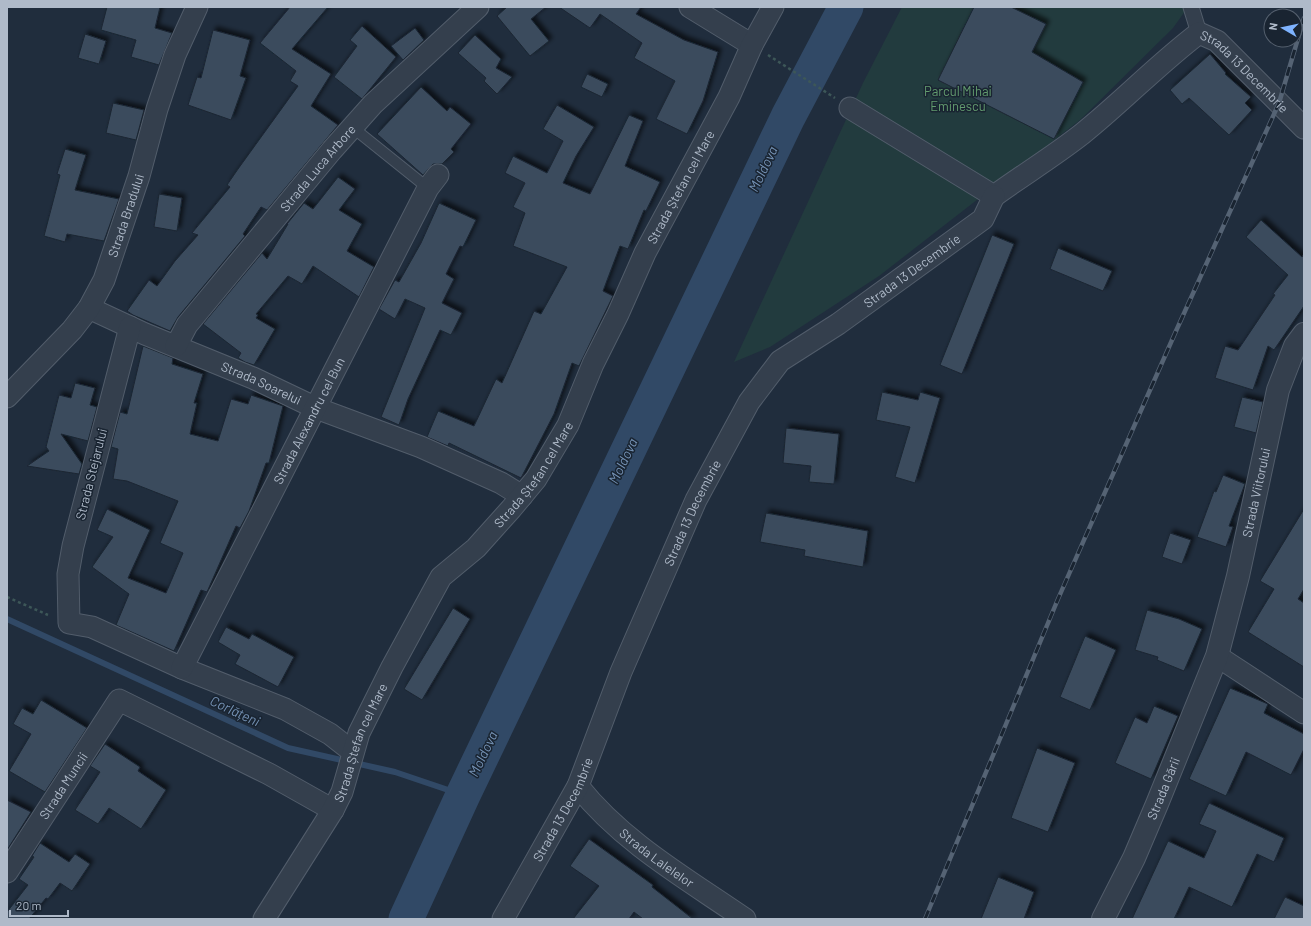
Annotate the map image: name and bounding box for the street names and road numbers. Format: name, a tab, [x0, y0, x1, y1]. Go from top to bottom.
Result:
street label: Strada 13 Decembrie	[1198, 27, 1292, 116]
street label: Strada Luca Arbore	[276, 121, 359, 215]
street label: Strada Ștefan cel Mare	[644, 127, 718, 246]
street label: Strada Bradului	[104, 172, 147, 259]
street label: Strada 13 Decembrie	[860, 230, 963, 311]
street label: Strada Alexandru cel Bun	[270, 355, 348, 487]
street label: Strada Soarelui	[219, 358, 304, 408]
street label: Strada Ștefan cel Mare	[490, 418, 576, 531]
street label: Strada Stejarului	[72, 427, 110, 521]
street label: Strada Viitorului	[1239, 446, 1273, 539]
street label: Strada 13 Decembrie	[660, 457, 724, 568]
street label: Strada Ștefan cel Mare	[330, 680, 391, 805]
street label: Strada Muncii	[36, 749, 91, 822]
street label: Strada 13 Decembrie	[529, 755, 596, 864]
street label: Strada Gării	[1143, 755, 1183, 822]
street label: Strada Lalelelor	[616, 825, 697, 891]

